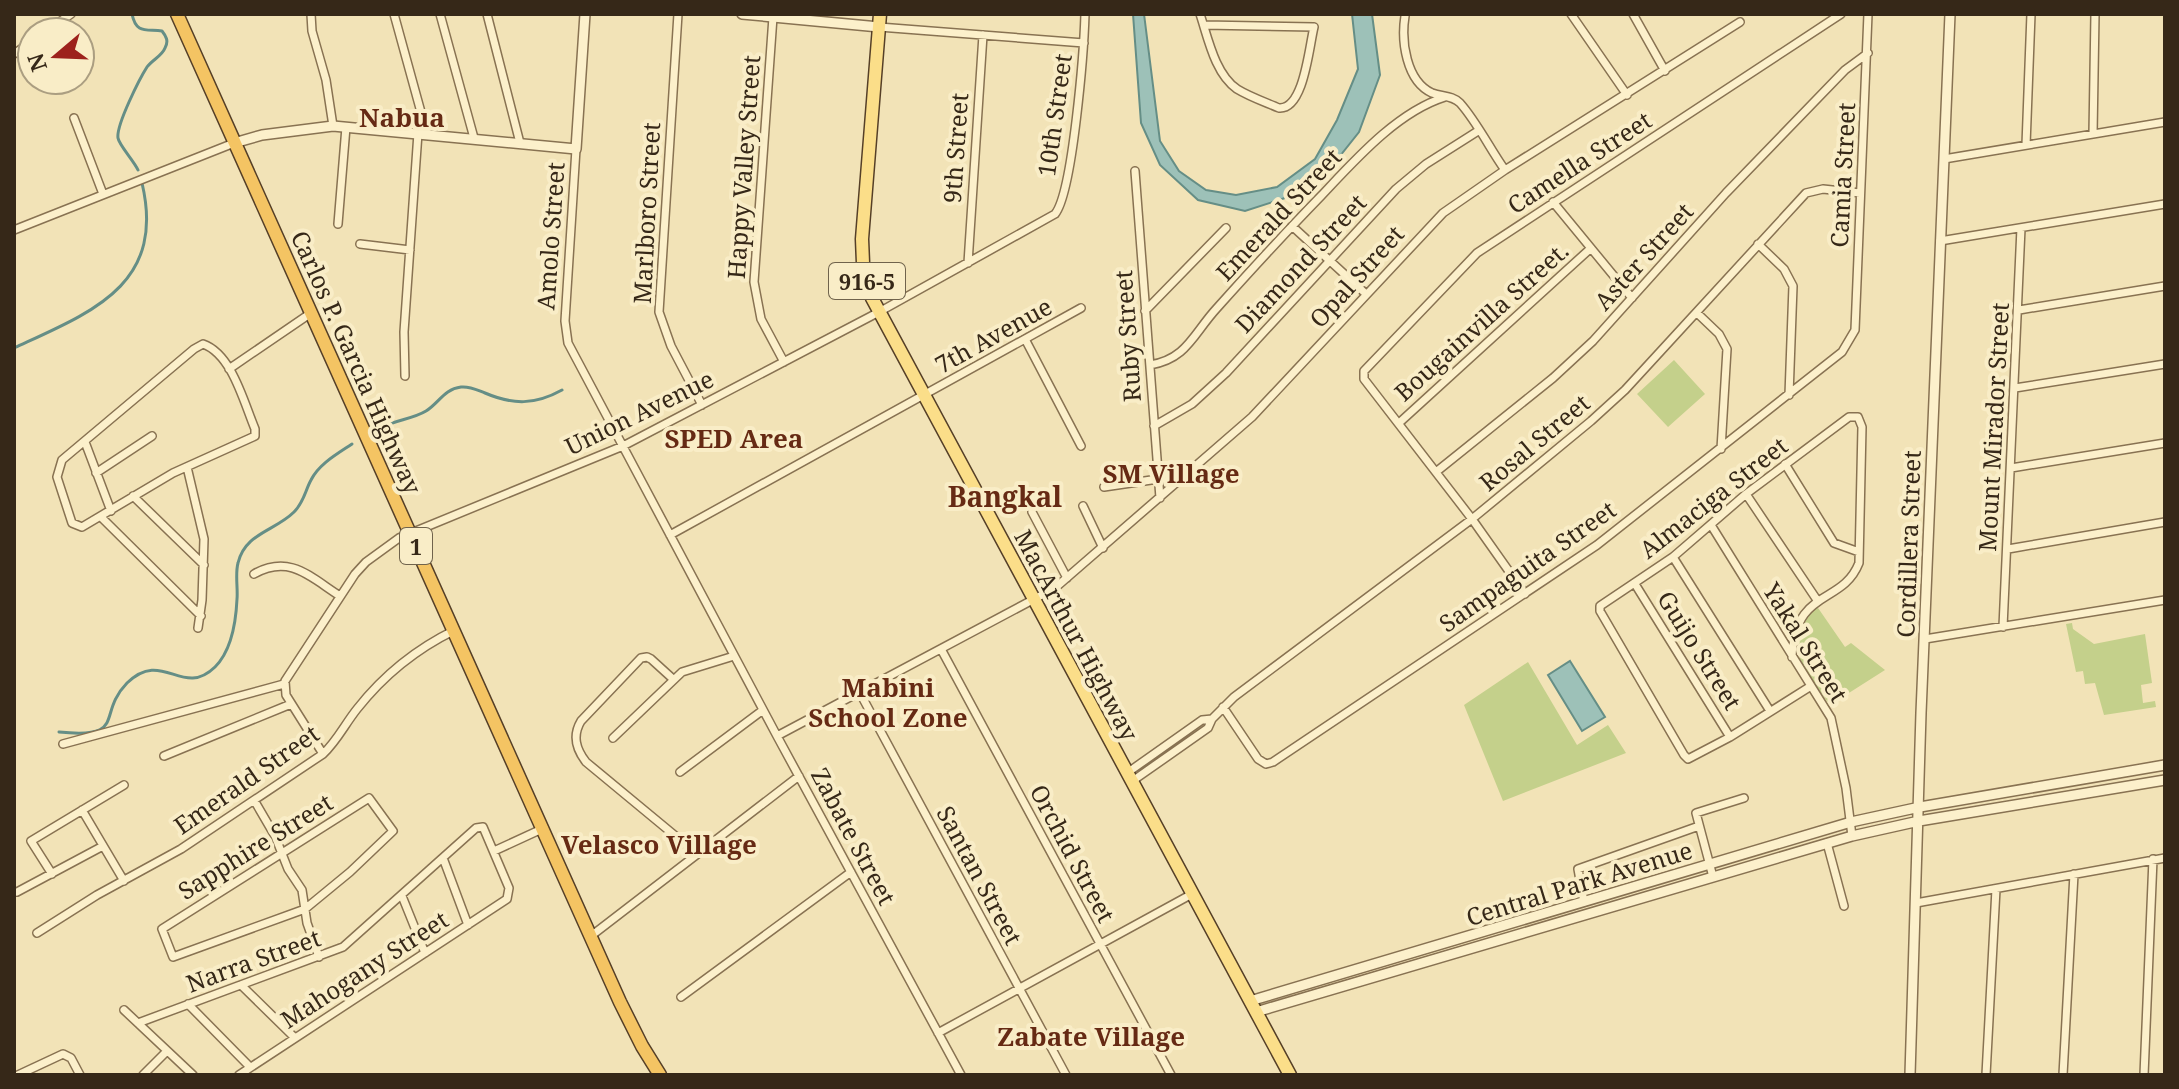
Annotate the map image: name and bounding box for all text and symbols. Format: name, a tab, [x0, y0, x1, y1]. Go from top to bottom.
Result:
north arrow	[16, 16, 96, 96]
text: N	[19, 50, 53, 76]
street label: 10th Street	[1029, 51, 1079, 179]
street label: Happy Valley Street	[719, 54, 767, 280]
street label: 9th Street	[935, 92, 975, 204]
district label: Nabua	[359, 99, 445, 135]
street label: Camia Street	[1822, 102, 1862, 248]
street label: Camella Street	[1501, 103, 1657, 221]
street label: Marlboro Street	[625, 121, 667, 305]
street label: Emerald Street	[1208, 141, 1348, 287]
street label: Amolo Street	[528, 161, 572, 311]
street label: Diamond Street	[1227, 186, 1373, 340]
street label: Aster Street	[1586, 195, 1700, 317]
street label: Opal Street	[1301, 218, 1411, 334]
street label: Carlos P. Garcia Highway	[284, 225, 430, 499]
street label: Bougainvilla Street.	[1387, 234, 1575, 408]
road number: 916-5	[829, 263, 905, 299]
street label: Ruby Street	[1106, 269, 1148, 403]
street label: 7th Avenue	[929, 289, 1057, 381]
street label: Mount Mirador Street	[1970, 302, 2016, 552]
street label: Union Avenue	[559, 362, 719, 462]
street label: Rosal Street	[1472, 386, 1596, 498]
district label: SPED Area	[665, 420, 803, 456]
street label: Almaciga Street	[1632, 429, 1794, 565]
street label: Cordillera Street	[1888, 450, 1928, 638]
district label: SM Village	[1102, 455, 1240, 491]
district label: Bangkal	[948, 477, 1062, 515]
street label: Sampaguita Street	[1432, 493, 1622, 639]
street label: MacArthur Highway	[1007, 524, 1147, 747]
road number: 1	[400, 528, 432, 564]
street label: Yakal Street	[1756, 575, 1856, 708]
street label: Guijo Street	[1650, 584, 1750, 716]
district label: Mabini School Zone	[808, 669, 968, 735]
street label: Emerald Street	[167, 717, 325, 841]
street label: Zabate Street	[804, 762, 904, 910]
street label: Orchid Street	[1023, 778, 1123, 928]
street label: Sapphire Street	[172, 785, 338, 907]
street label: Santan Street	[930, 800, 1030, 950]
district label: Velasco Village	[561, 826, 757, 862]
street label: Central Park Avenue	[1462, 833, 1696, 933]
street label: Mahogany Street	[274, 903, 454, 1035]
street label: Narra Street	[181, 920, 325, 1000]
district label: Zabate Village	[997, 1018, 1185, 1054]

